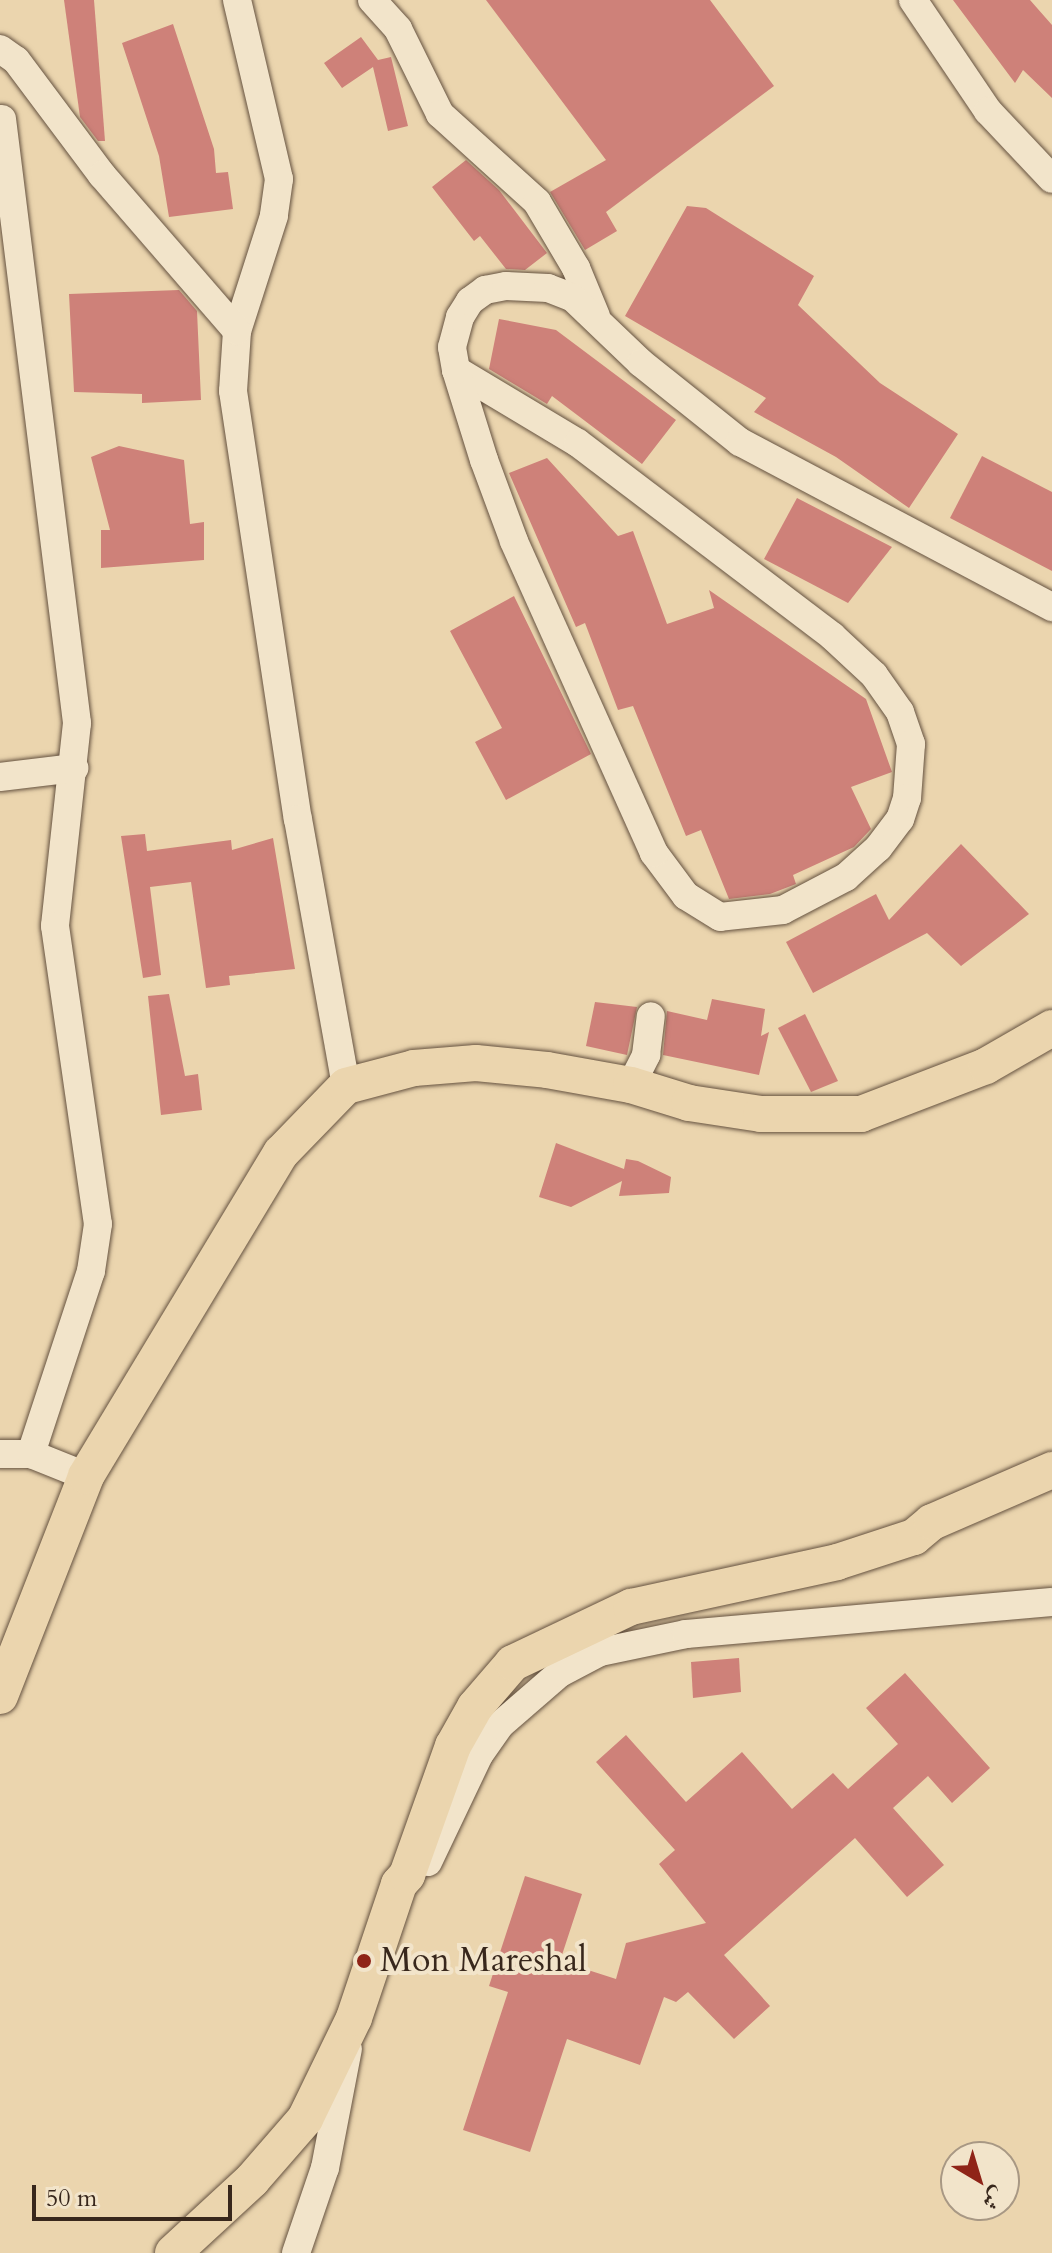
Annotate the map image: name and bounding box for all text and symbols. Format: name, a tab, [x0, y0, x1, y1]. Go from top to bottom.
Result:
place label: Mon Mareshal	[380, 1941, 587, 1981]
marker: Mon Mareshal	[355, 1952, 373, 1970]
north arrow	[940, 2141, 1020, 2221]
scale bar	[36, 2169, 236, 2219]
text: ش	[976, 2180, 1011, 2217]
text: 50 m	[46, 2182, 97, 2215]

